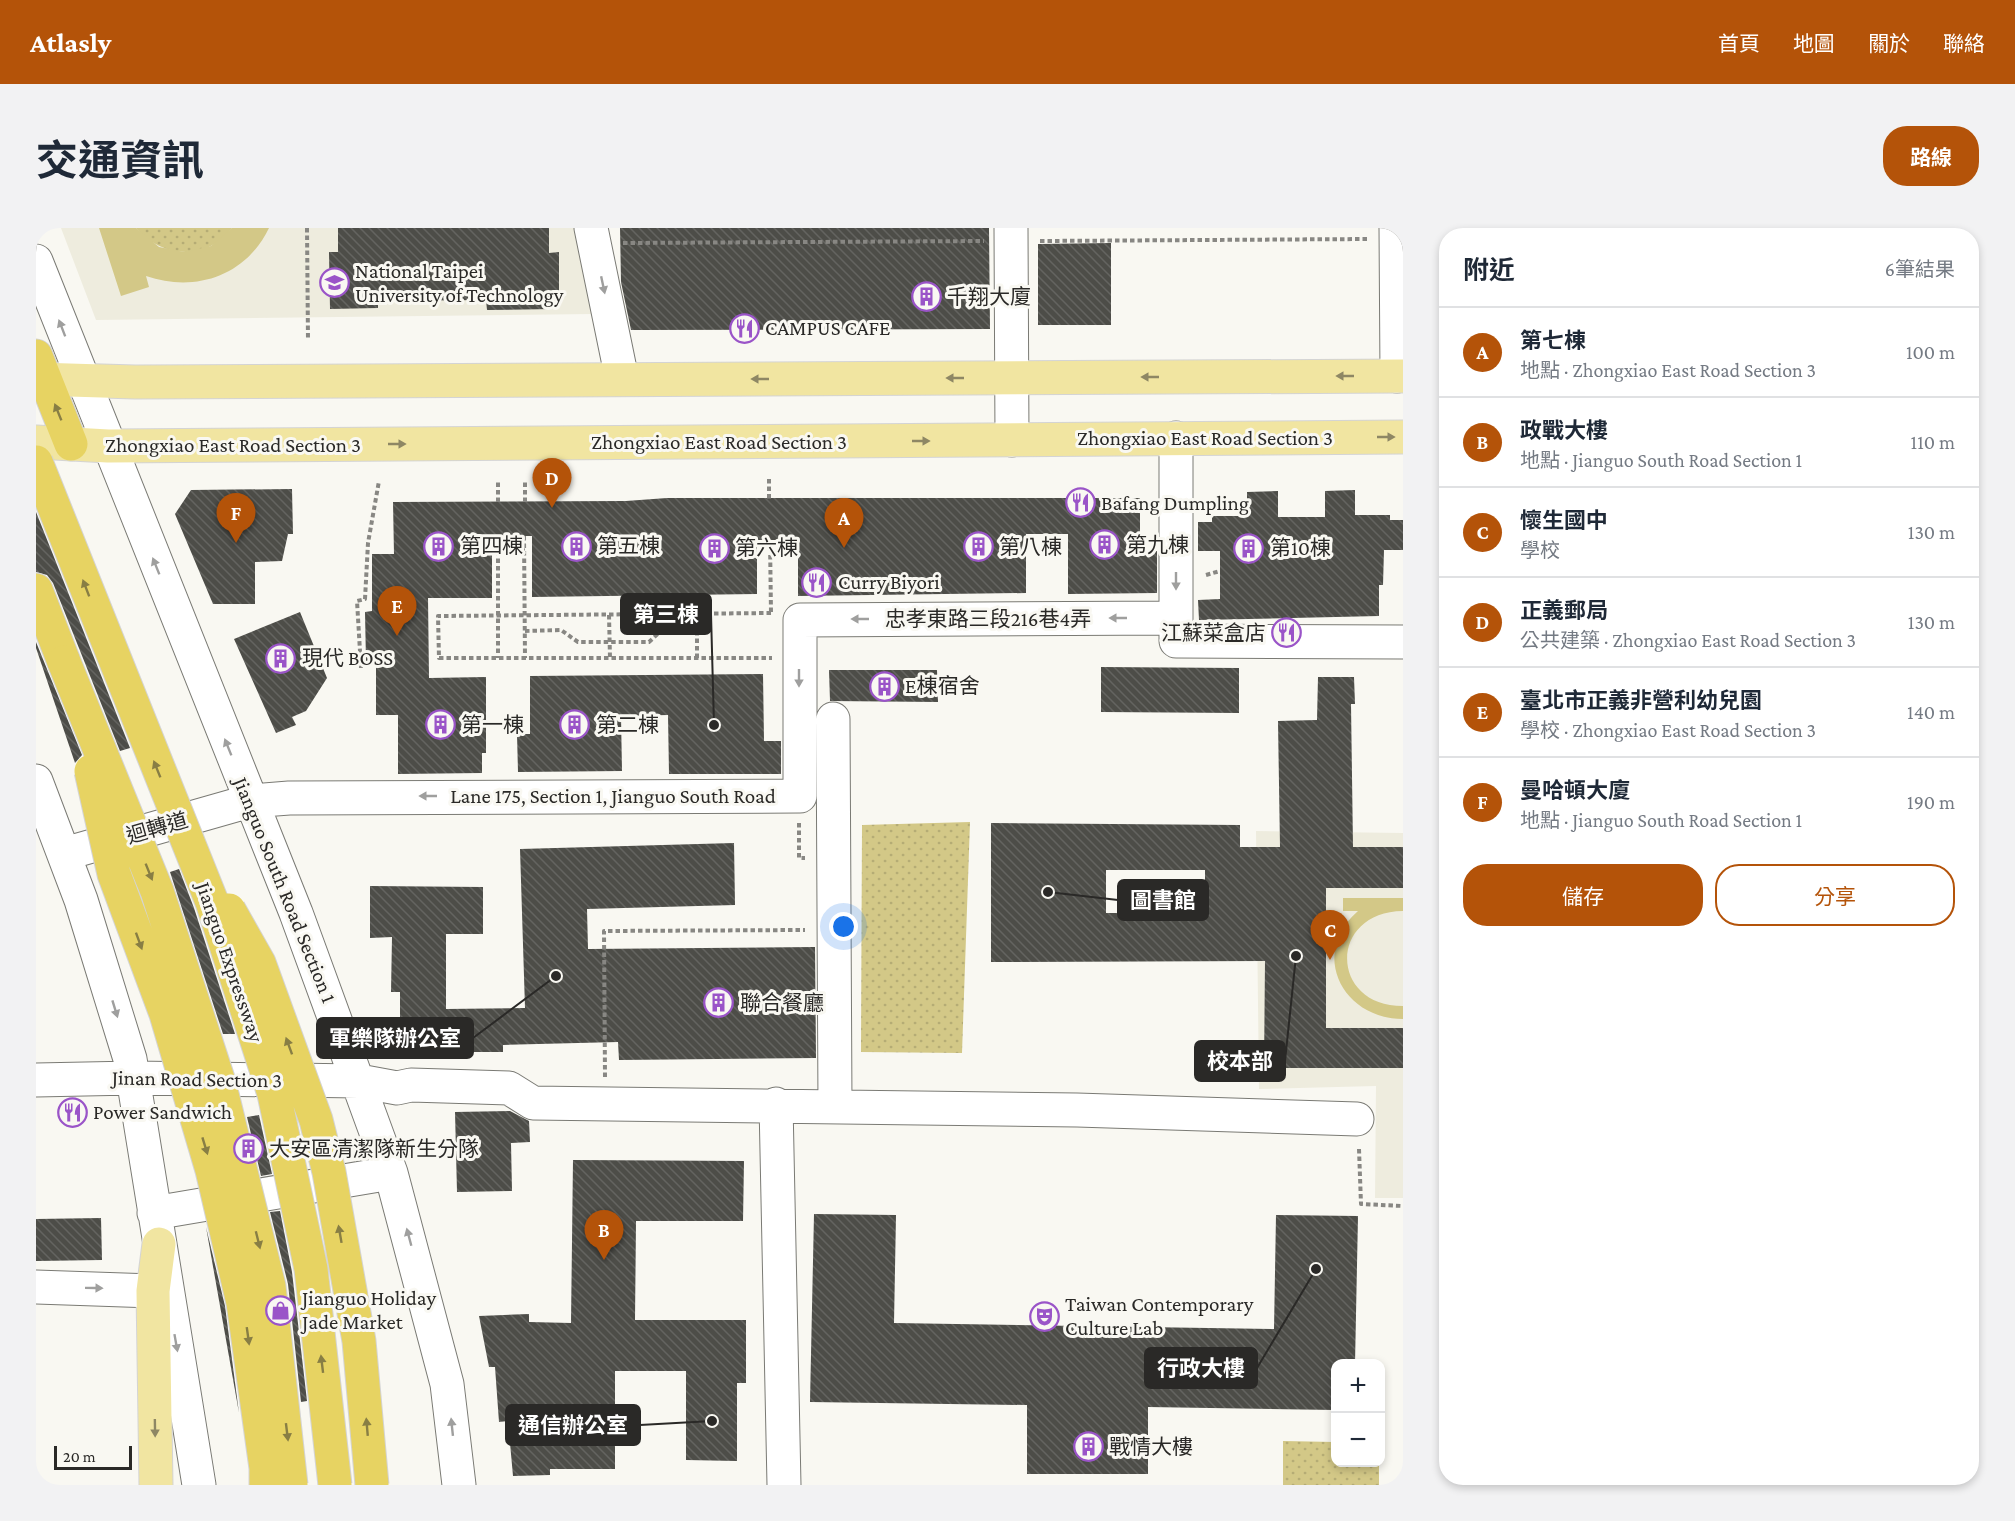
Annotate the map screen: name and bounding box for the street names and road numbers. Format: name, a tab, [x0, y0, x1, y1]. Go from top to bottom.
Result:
street label: Zhongxiao East Road Section 3	[1077, 426, 1333, 450]
street label: Zhongxiao East Road Section 3	[591, 430, 847, 454]
street label: Zhongxiao East Road Section 3	[105, 433, 361, 457]
street label: 忠孝東路三段216巷4弄	[885, 607, 1091, 631]
street label: Jianguo South Road Section 1	[228, 772, 341, 1006]
street label: Lane 175, Section 1, Jianguo South Road	[450, 784, 776, 808]
street label: 迴轉道	[123, 808, 191, 848]
street label: Jianguo Expressway	[191, 877, 269, 1045]
street label: Jinan Road Section 3	[110, 1065, 282, 1092]

